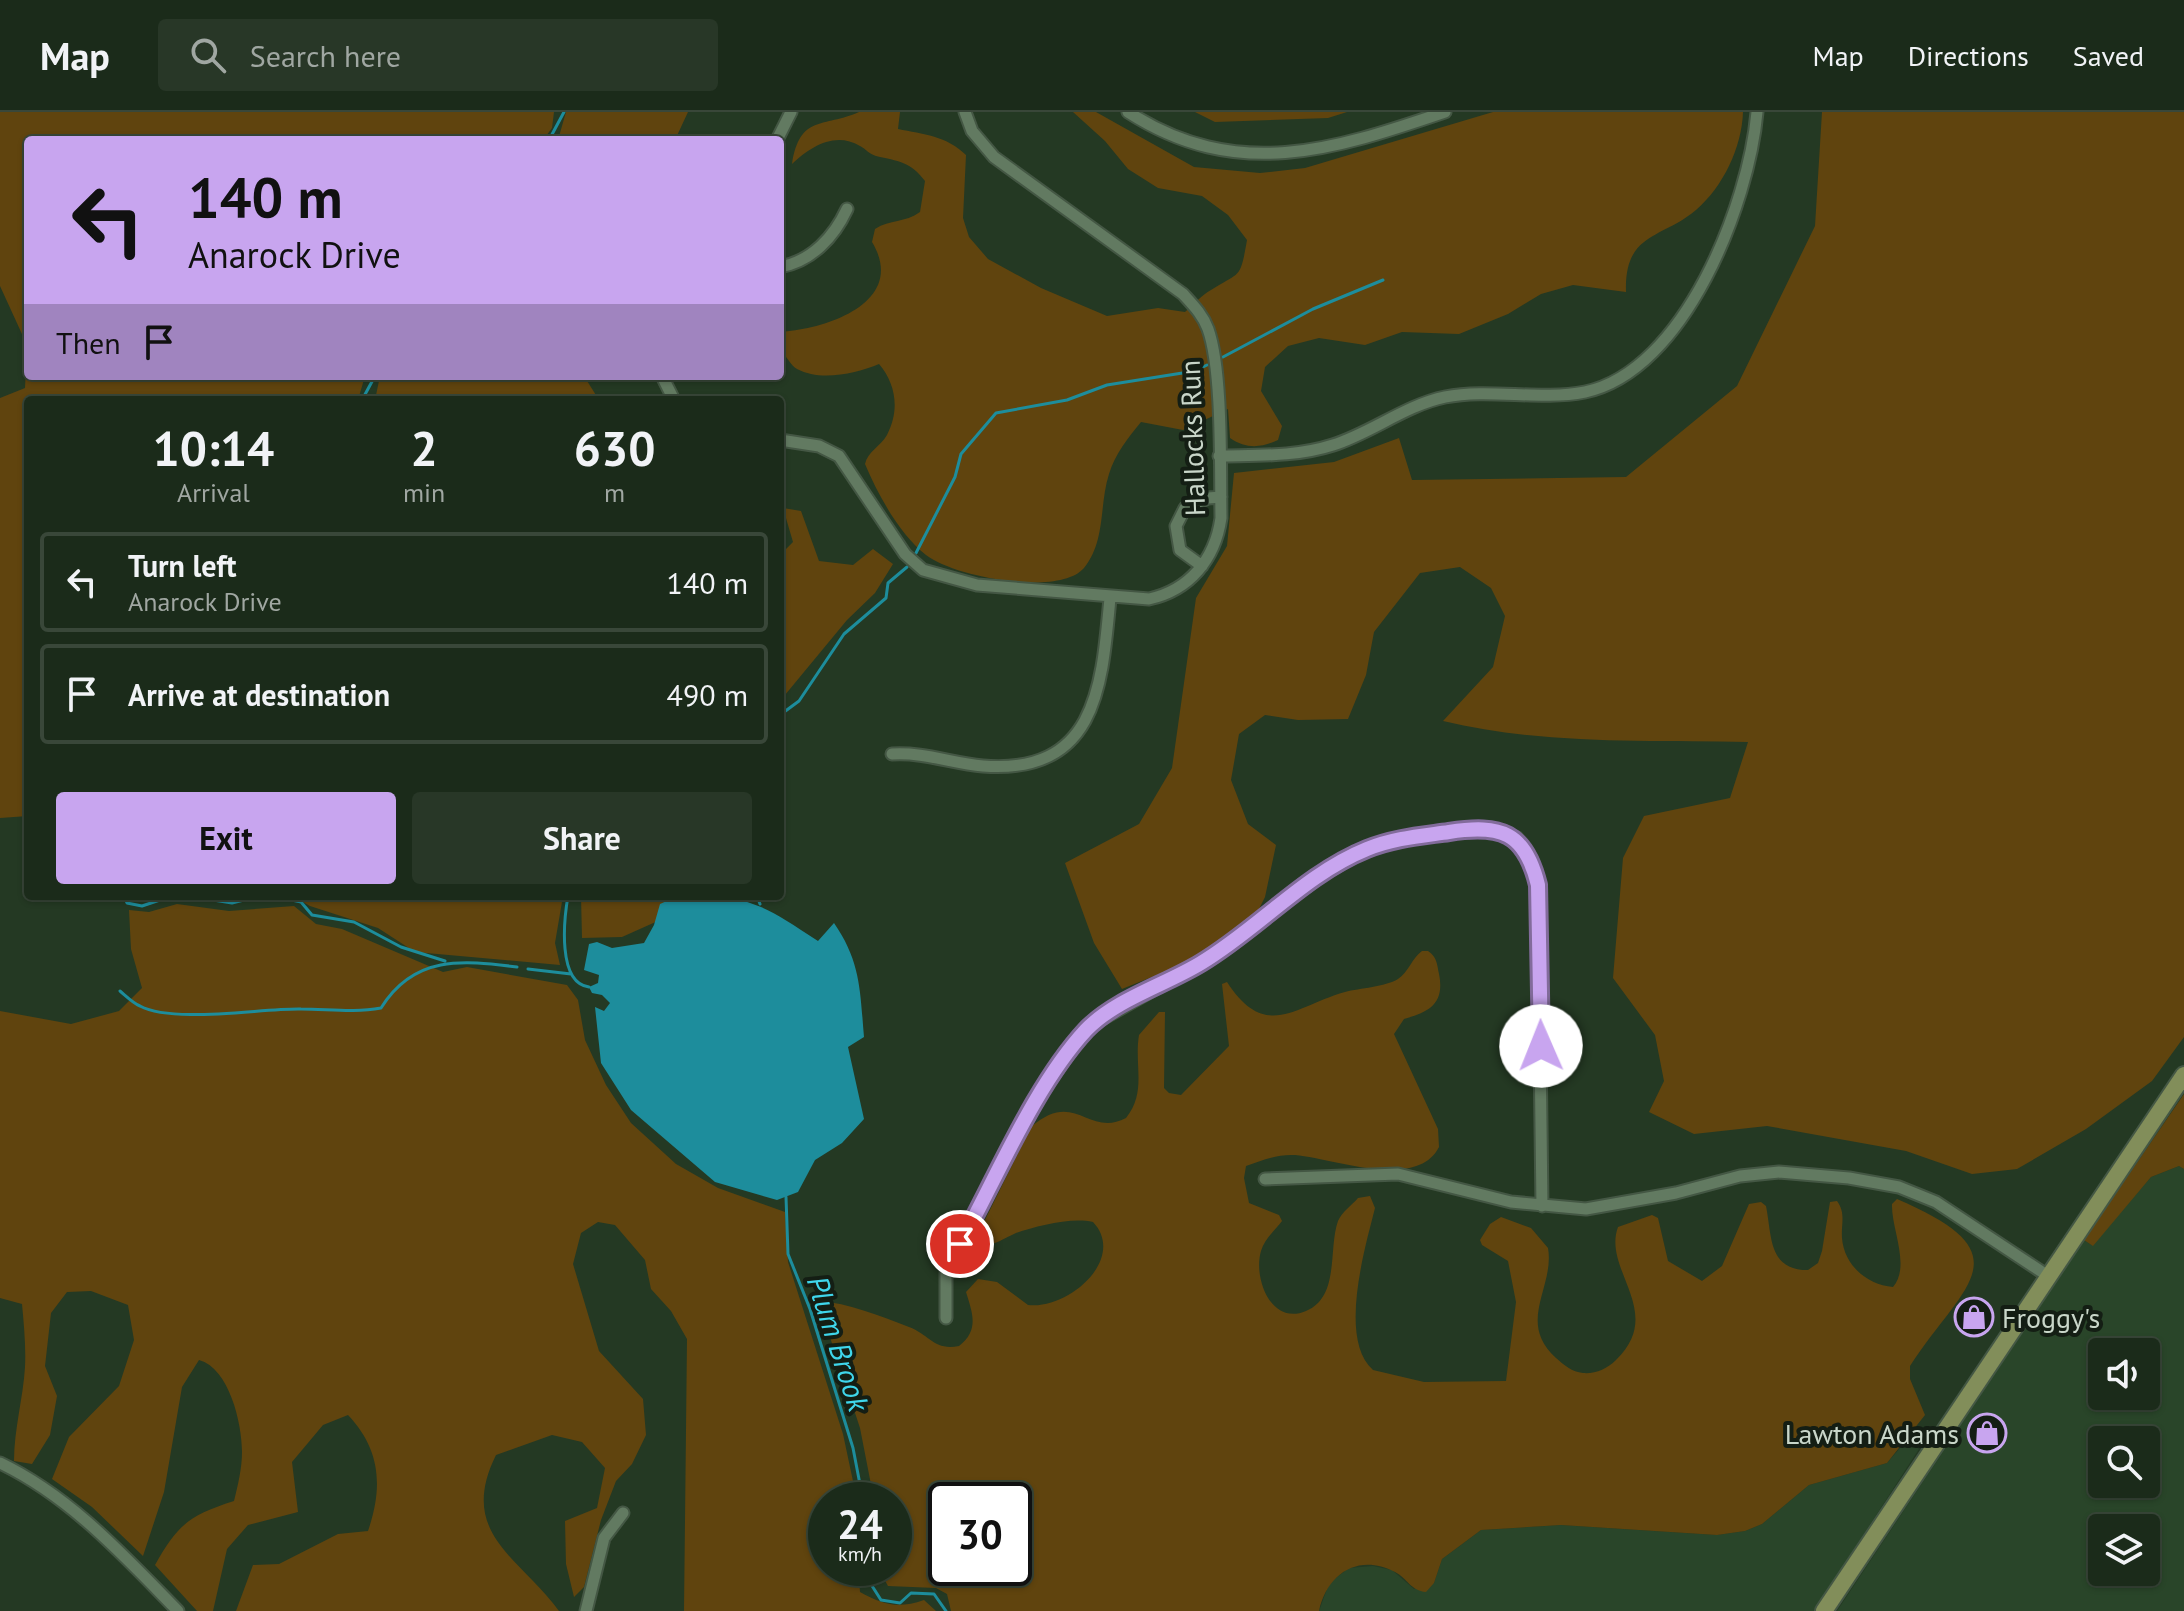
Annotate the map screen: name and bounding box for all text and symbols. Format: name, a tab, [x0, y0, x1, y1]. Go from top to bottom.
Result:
search box	[158, 19, 718, 91]
text: Map	[40, 31, 110, 80]
icon: search	[186, 33, 230, 77]
text: Search here	[250, 36, 401, 75]
text: Map	[1813, 37, 1864, 74]
text: Directions	[1908, 37, 2029, 74]
text: Saved	[2073, 37, 2144, 74]
text: 140 m	[188, 161, 343, 233]
icon: left	[56, 168, 160, 272]
text: Anarock Drive	[188, 231, 401, 278]
icon: arrive	[137, 320, 181, 364]
text: Then	[56, 323, 121, 362]
street label: Hallocks Run	[1171, 359, 1213, 517]
text: 10:14	[153, 417, 274, 479]
text: 2	[410, 417, 438, 479]
text: 630	[574, 417, 655, 479]
text: Arrival	[177, 476, 250, 509]
text: min	[403, 476, 445, 509]
text: m	[604, 476, 625, 509]
text: Turn left	[128, 546, 236, 585]
icon: left	[60, 560, 104, 604]
text: 140 m	[667, 563, 748, 602]
text: Anarock Drive	[128, 585, 282, 618]
icon: arrive	[60, 672, 104, 716]
text: Arrive at destination	[128, 675, 390, 714]
text: 490 m	[667, 675, 748, 714]
button: Exit	[56, 792, 396, 884]
button: Share	[412, 792, 752, 884]
position arrow	[1499, 1004, 1583, 1088]
pin	[926, 1210, 994, 1278]
icon: arrive	[938, 1222, 982, 1266]
water label: Plum Brook	[799, 1270, 880, 1417]
shop icon: Froggy's	[1953, 1296, 1995, 1338]
place label: Froggy's	[2002, 1299, 2100, 1336]
map controls	[2088, 1338, 2160, 1586]
button: sound	[2088, 1338, 2160, 1410]
shop icon: Lawton Adams	[1966, 1412, 2008, 1454]
place label: Lawton Adams	[1785, 1415, 1959, 1452]
button: search	[2088, 1426, 2160, 1498]
speed limit sign: 30	[928, 1482, 1032, 1586]
text: 24	[837, 1498, 883, 1550]
button: layers	[2088, 1514, 2160, 1586]
text: km/h	[838, 1541, 882, 1567]

